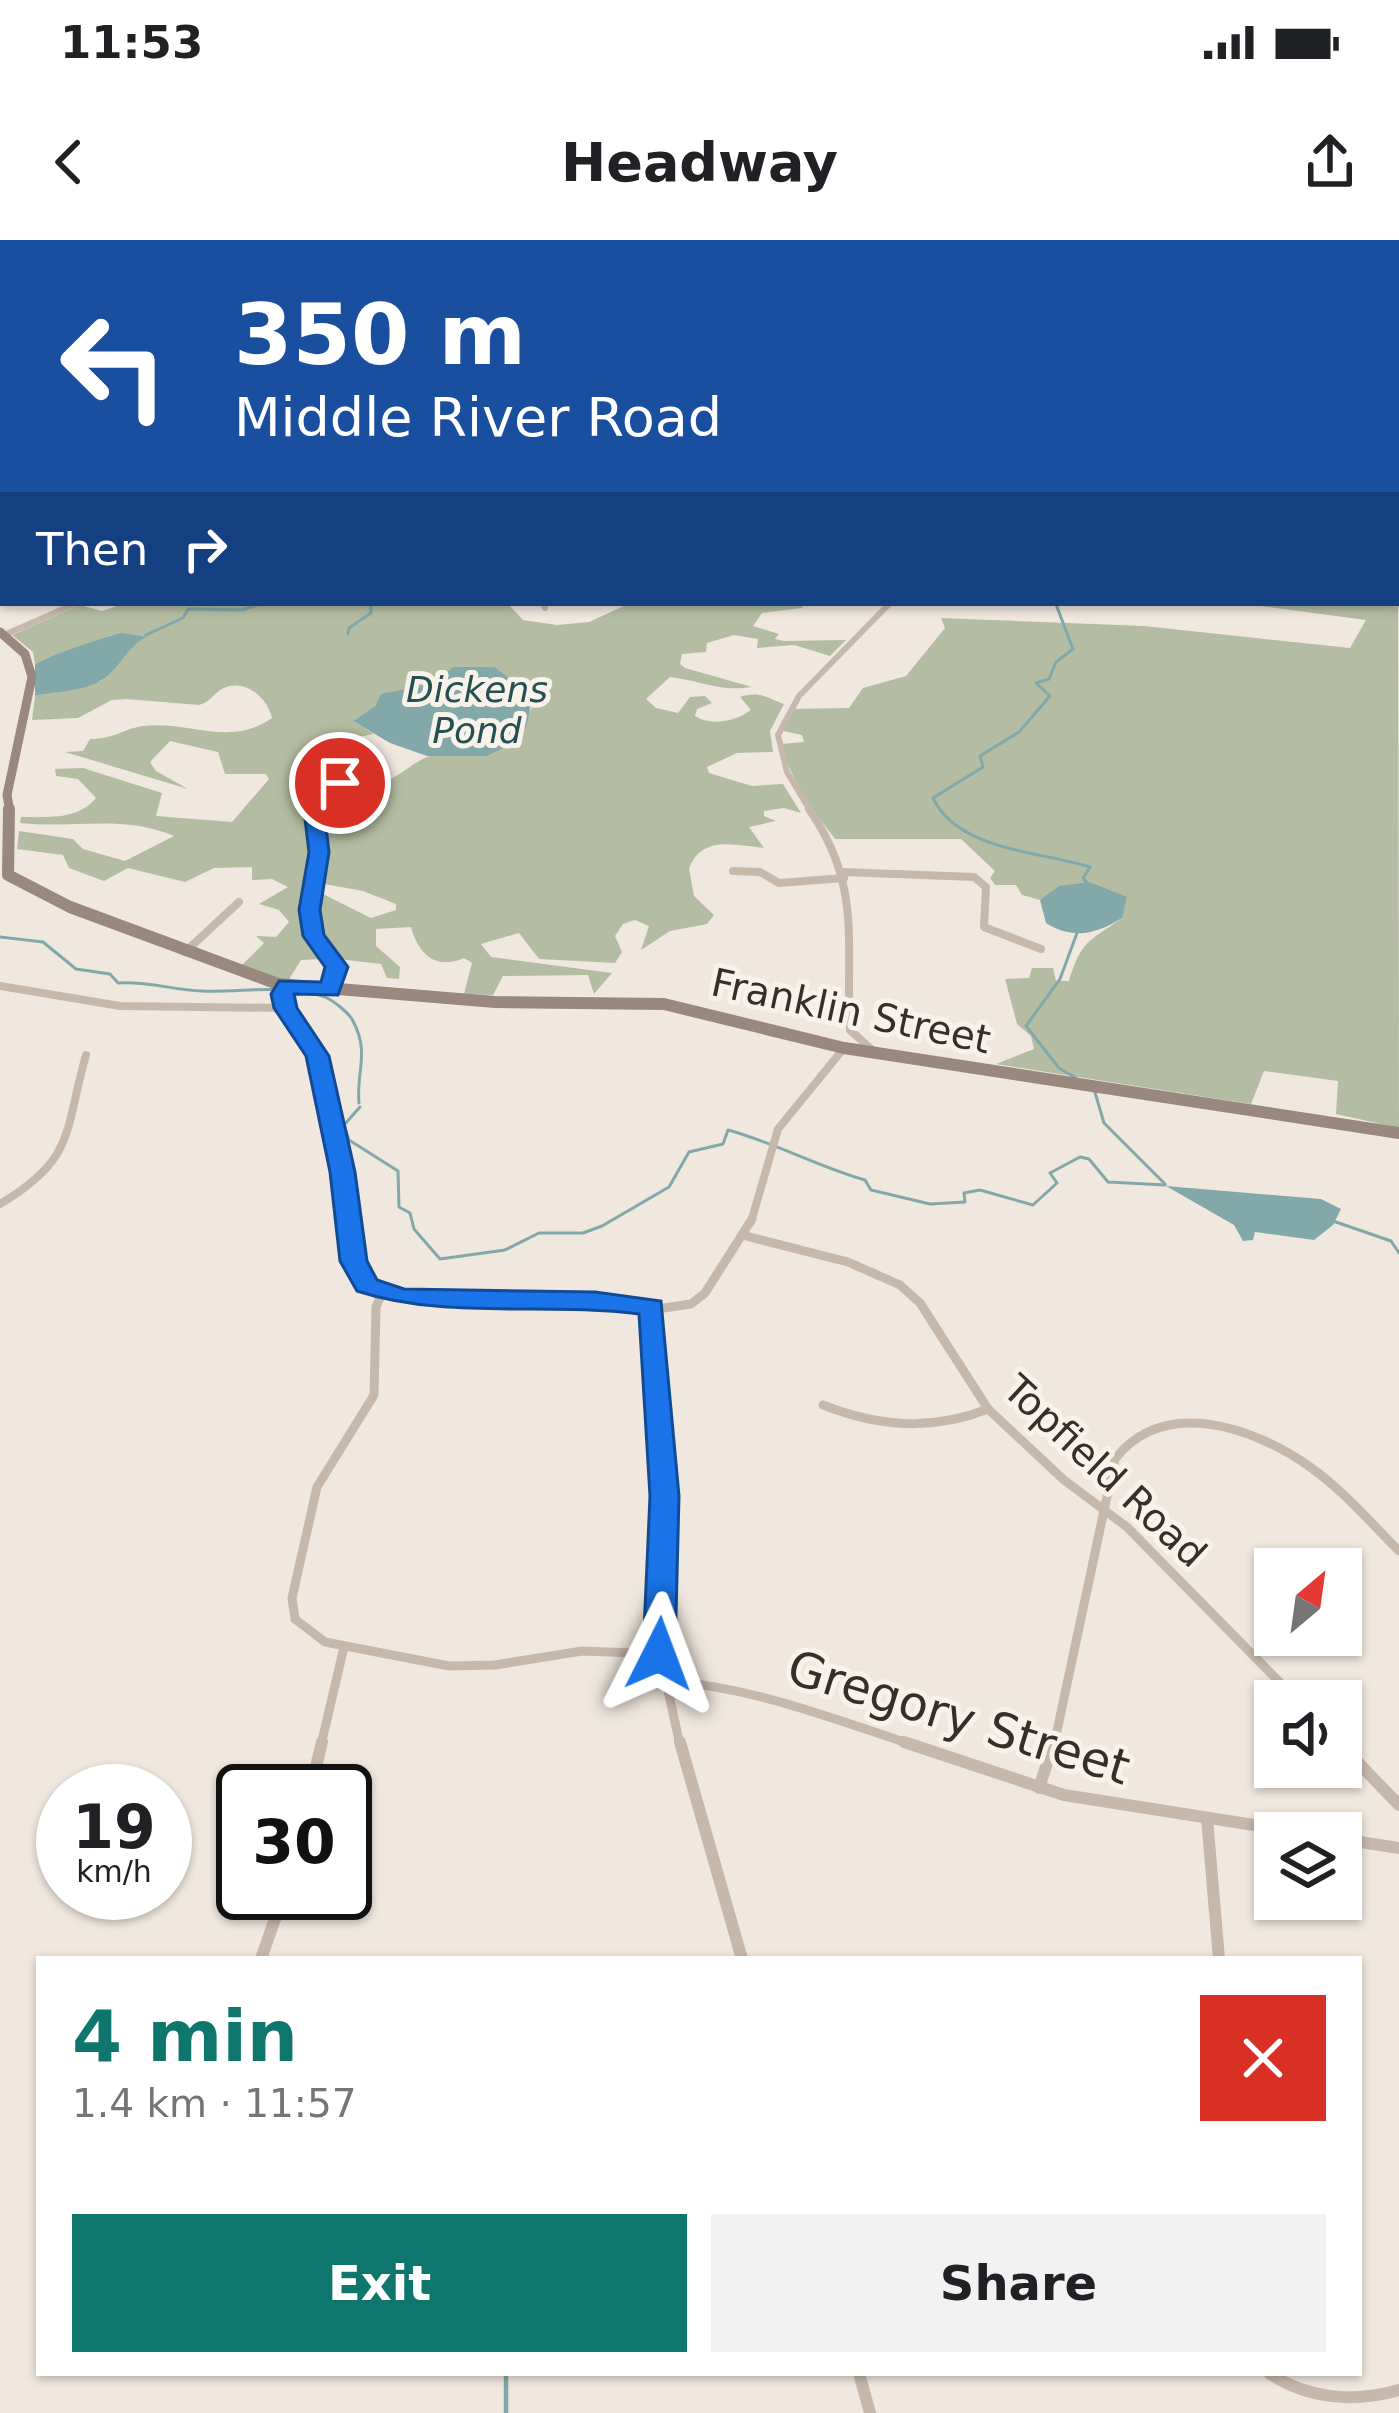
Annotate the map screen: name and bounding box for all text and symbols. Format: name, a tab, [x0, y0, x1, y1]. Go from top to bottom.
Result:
text: 11:53	[60, 16, 203, 69]
icon: back	[36, 129, 102, 195]
icon: share	[1297, 129, 1363, 195]
text: Headway	[561, 131, 838, 194]
text: 350 m	[234, 286, 526, 384]
icon: left	[36, 288, 192, 444]
text: Middle River Road	[234, 386, 722, 449]
icon: right	[172, 516, 238, 582]
text: Then	[36, 523, 148, 576]
water label: Dickens Pond	[406, 669, 548, 751]
pin	[289, 732, 391, 834]
icon: arrive	[307, 750, 373, 816]
street label: Franklin Street	[707, 959, 995, 1063]
street label: Topfield Road	[994, 1365, 1216, 1576]
north arrow	[1254, 1548, 1362, 1656]
map controls	[1254, 1548, 1362, 1920]
position arrow	[596, 1591, 722, 1717]
street label: Gregory Street	[781, 1638, 1137, 1796]
button: sound	[1254, 1680, 1362, 1788]
speed limit sign: 30	[216, 1764, 372, 1920]
text: 19	[72, 1792, 156, 1862]
button: layers	[1254, 1812, 1362, 1920]
text: km/h	[76, 1854, 152, 1889]
text: 4 min	[72, 1994, 298, 2078]
button: close	[1200, 1995, 1326, 2121]
text: 1.4 km · 11:57	[72, 2081, 357, 2126]
button: Exit	[72, 2214, 687, 2352]
button: Share	[711, 2214, 1326, 2352]

